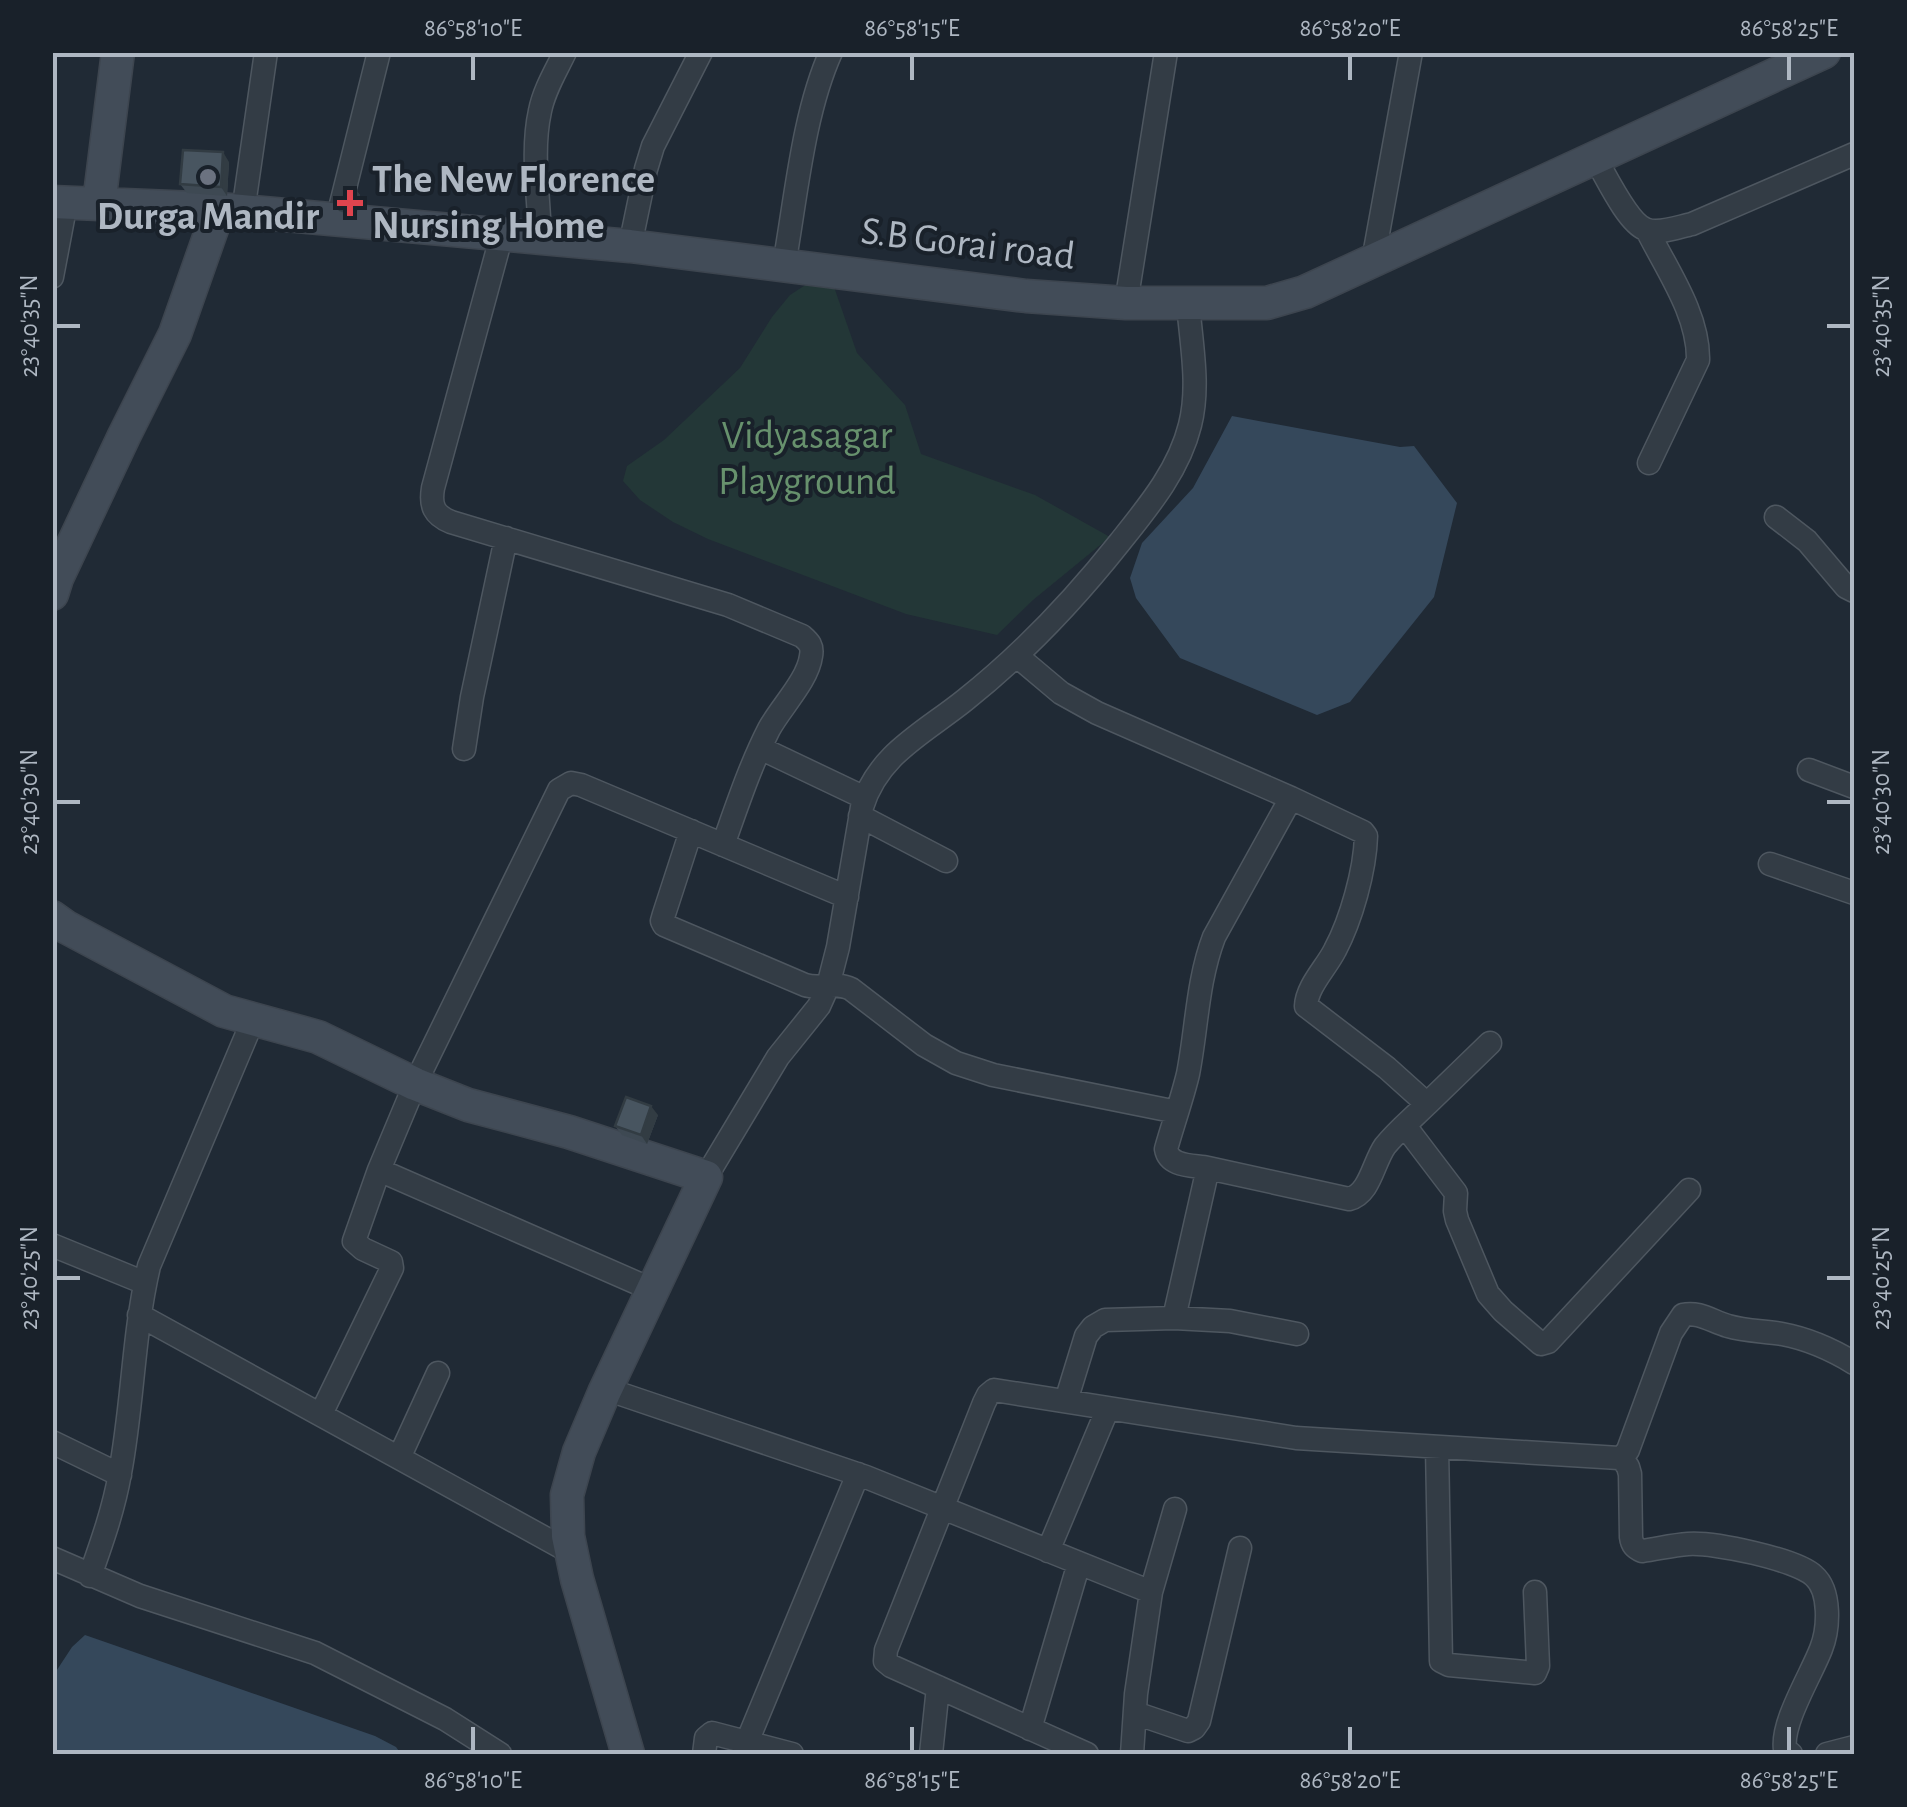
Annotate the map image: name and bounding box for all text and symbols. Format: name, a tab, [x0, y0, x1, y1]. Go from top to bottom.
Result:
text: 86°58'10"E	[424, 16, 522, 41]
text: 86°58'15"E	[864, 16, 960, 41]
text: 86°58'20"E	[1299, 16, 1401, 41]
text: 86°58'25"E	[1740, 16, 1838, 41]
place label: The New Florence Nursing Home	[372, 160, 655, 246]
marker: Durga Mandir	[197, 166, 219, 188]
marker: The New Florence Nursing Home	[337, 190, 363, 216]
place label: Durga Mandir	[97, 197, 319, 237]
street label: S.B Gorai road	[859, 211, 1077, 277]
text: 23°40'35"N	[17, 274, 42, 378]
text: 23°40'35"N	[1869, 274, 1894, 378]
park label: Vidyasagar Playground	[718, 416, 896, 502]
text: 23°40'30"N	[17, 749, 42, 855]
text: 23°40'30"N	[1869, 749, 1894, 855]
text: 23°40'25"N	[17, 1226, 42, 1330]
text: 23°40'25"N	[1869, 1226, 1894, 1330]
text: 86°58'10"E	[424, 1768, 522, 1793]
text: 86°58'15"E	[864, 1768, 960, 1793]
text: 86°58'20"E	[1299, 1768, 1401, 1793]
text: 86°58'25"E	[1740, 1768, 1838, 1793]

